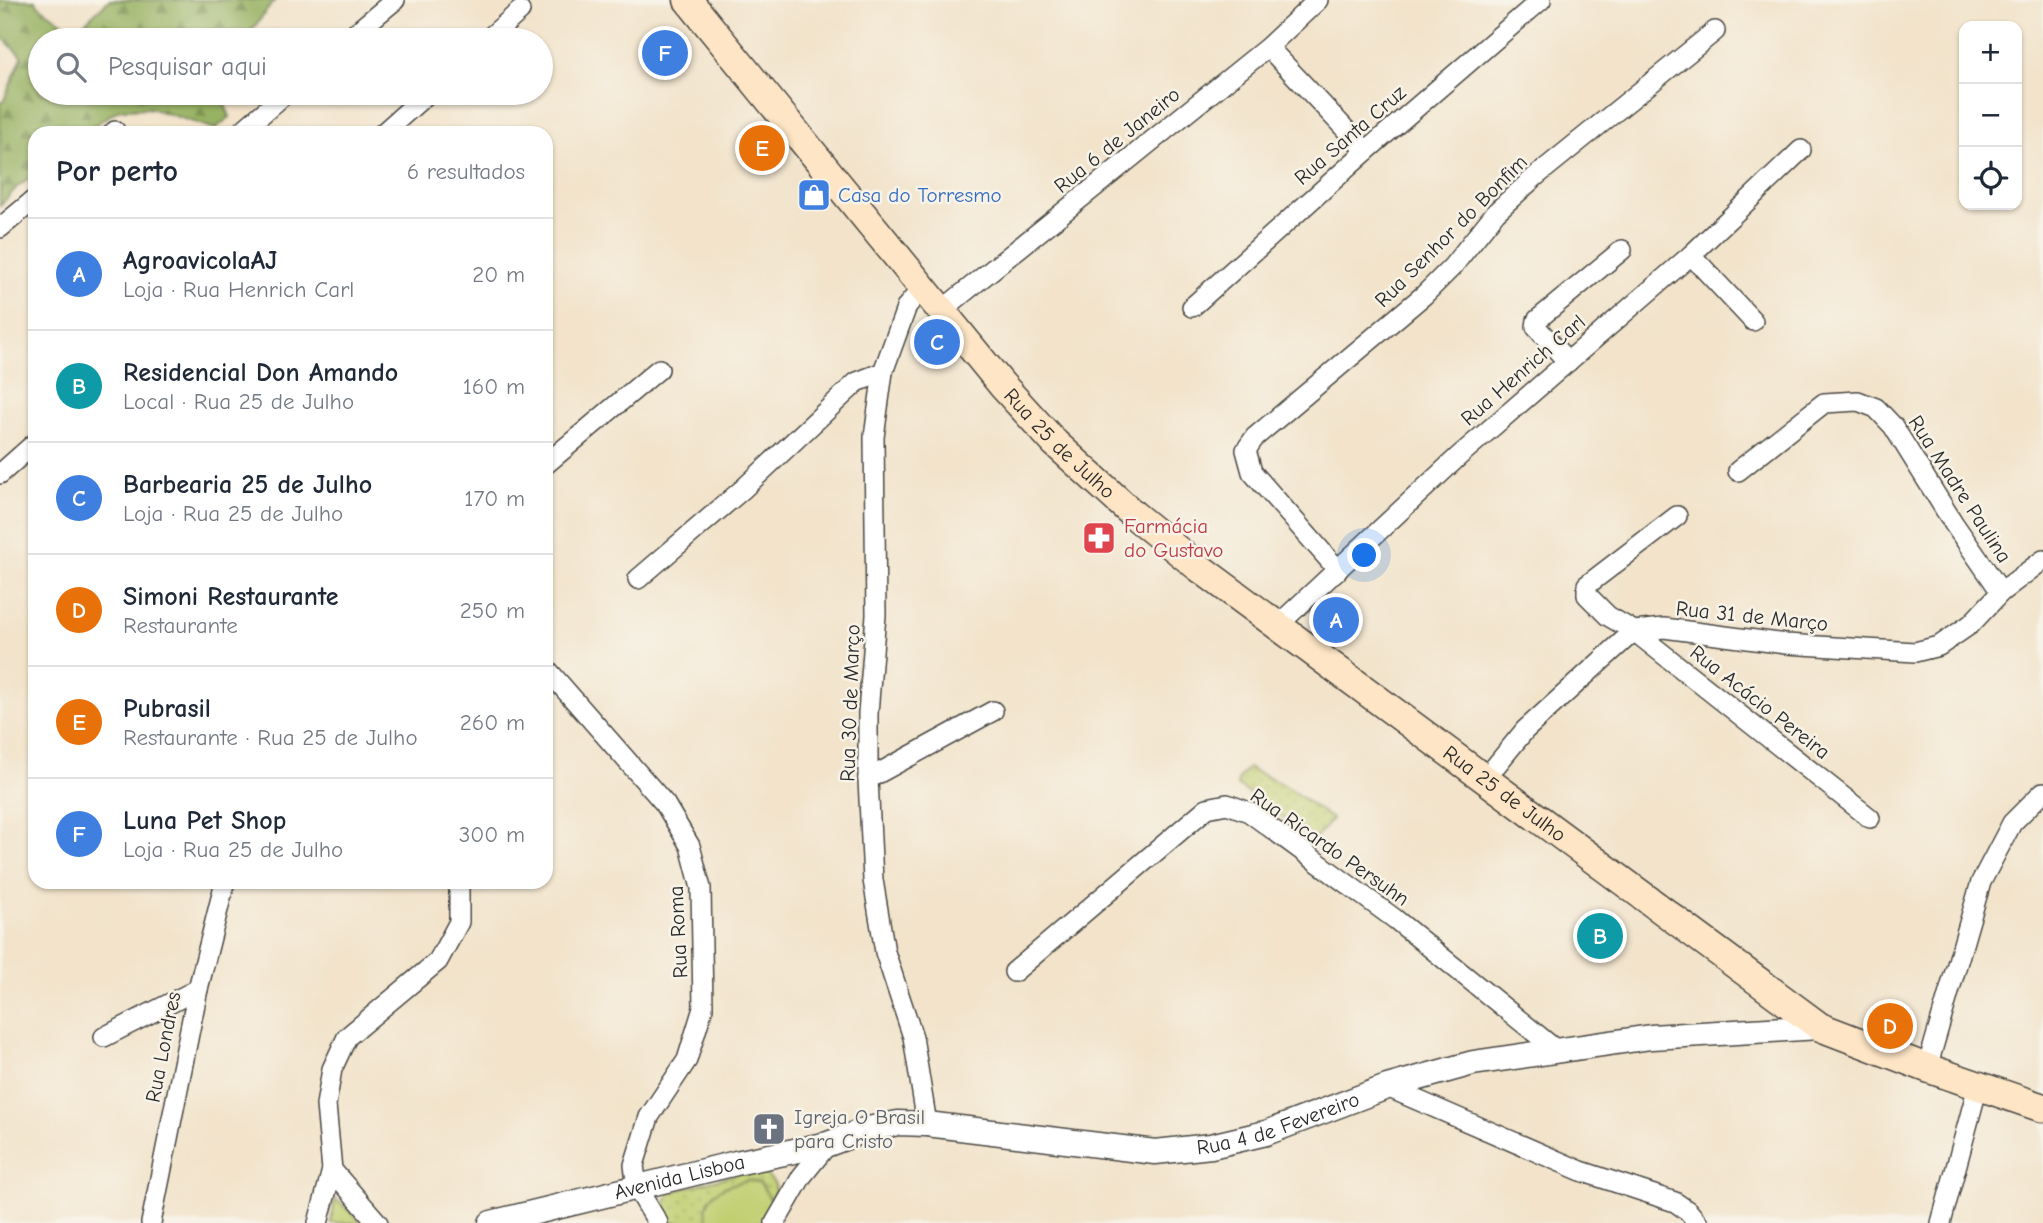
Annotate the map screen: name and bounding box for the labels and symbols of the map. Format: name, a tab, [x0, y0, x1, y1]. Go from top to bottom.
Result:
pin: F	[642, 27, 688, 79]
street label: Rua Santa Cruz	[1289, 80, 1411, 190]
street label: Rua 6 de Janeiro	[1049, 82, 1185, 198]
pin: E	[739, 122, 785, 174]
street label: Rua Senhor do Bonfim	[1370, 150, 1532, 312]
shop icon: Casa do Torresmo	[795, 176, 833, 214]
place label: Casa do Torresmo	[838, 183, 1002, 207]
street label: Rua Henrich Carl	[1456, 310, 1590, 430]
pin: C	[914, 316, 960, 368]
street label: Rua 25 de Julho	[999, 383, 1120, 504]
street label: Rua Madre Paulina	[1904, 411, 2016, 567]
place label: Farmácia do Gustavo	[1124, 514, 1223, 562]
pharmacy icon: Farmácia do Gustavo	[1080, 519, 1118, 557]
your location	[1347, 538, 1381, 572]
pin: A	[1313, 594, 1359, 646]
street label: Rua 31 de Março	[1675, 596, 1829, 636]
street label: Rua 30 de Março	[835, 624, 865, 782]
street label: Rua Acácio Pereira	[1685, 640, 1835, 764]
street label: Rua 25 de Julho	[1439, 740, 1571, 847]
street label: Rua Ricardo Persuhn	[1246, 783, 1414, 911]
street label: Rua Roma	[664, 885, 692, 979]
pin: B	[1577, 910, 1623, 962]
street label: Rua Londres	[141, 990, 185, 1104]
pin: D	[1867, 1000, 1913, 1052]
street label: Rua 4 de Fevereiro	[1195, 1087, 1363, 1159]
place label: Igreja O Brasil para Cristo	[794, 1105, 925, 1153]
church icon: Igreja O Brasil para Cristo	[750, 1110, 788, 1148]
street label: Avenida Lisboa	[612, 1150, 747, 1204]

